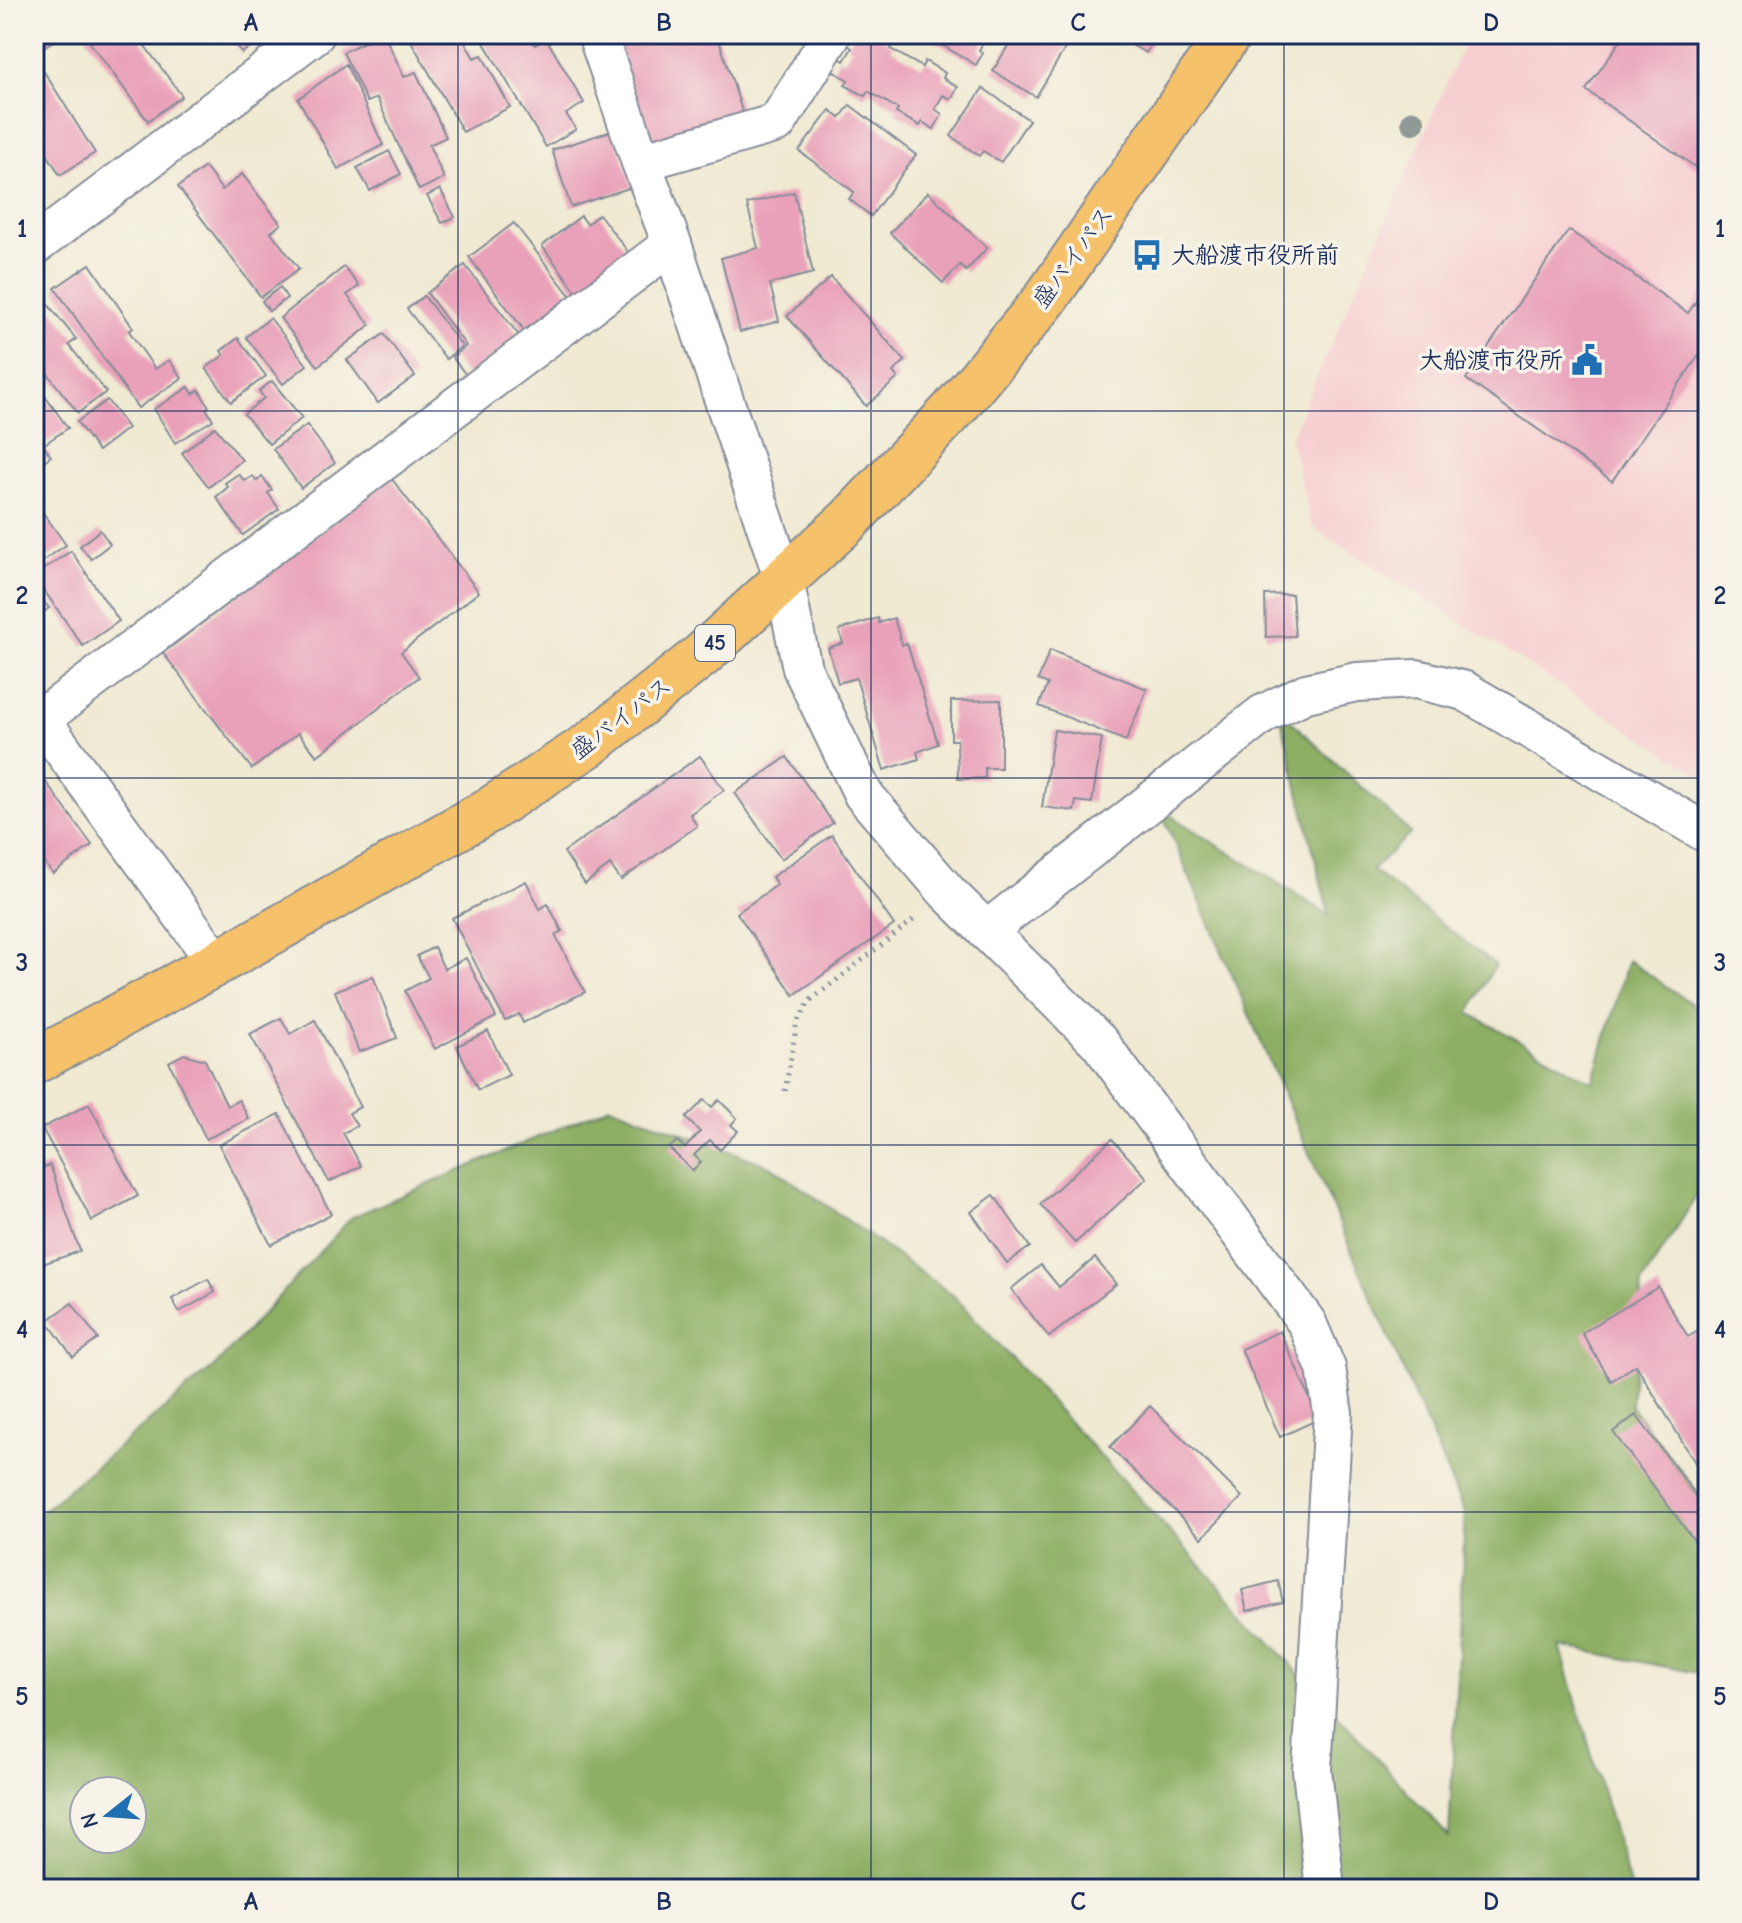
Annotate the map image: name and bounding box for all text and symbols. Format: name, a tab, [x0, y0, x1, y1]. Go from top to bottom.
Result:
text: A	[244, 8, 259, 38]
text: B	[656, 8, 672, 38]
text: C	[1070, 8, 1086, 38]
text: D	[1483, 8, 1499, 38]
street label: 盛バイパス	[1027, 200, 1119, 314]
text: 1	[17, 214, 27, 244]
text: 1	[1715, 214, 1725, 244]
bus stop icon: 大船渡市役所前	[1130, 238, 1164, 272]
place label: 大船渡市役所前	[1171, 241, 1339, 269]
public building icon: 大船渡市役所	[1570, 343, 1604, 377]
place label: 大船渡市役所	[1419, 346, 1563, 374]
text: 2	[16, 581, 28, 611]
text: 2	[1714, 581, 1726, 611]
road number: 45	[695, 625, 735, 661]
street label: 盛バイパス	[565, 671, 677, 765]
text: 3	[16, 948, 28, 978]
text: 3	[1714, 948, 1726, 978]
text: 4	[16, 1315, 28, 1345]
text: 4	[1714, 1315, 1726, 1345]
text: 5	[15, 1682, 29, 1712]
text: 5	[1713, 1682, 1727, 1712]
north arrow	[68, 1775, 148, 1855]
text: N	[75, 1810, 104, 1831]
text: A	[244, 1887, 259, 1917]
text: B	[656, 1887, 672, 1917]
text: C	[1070, 1887, 1086, 1917]
text: D	[1483, 1887, 1499, 1917]

